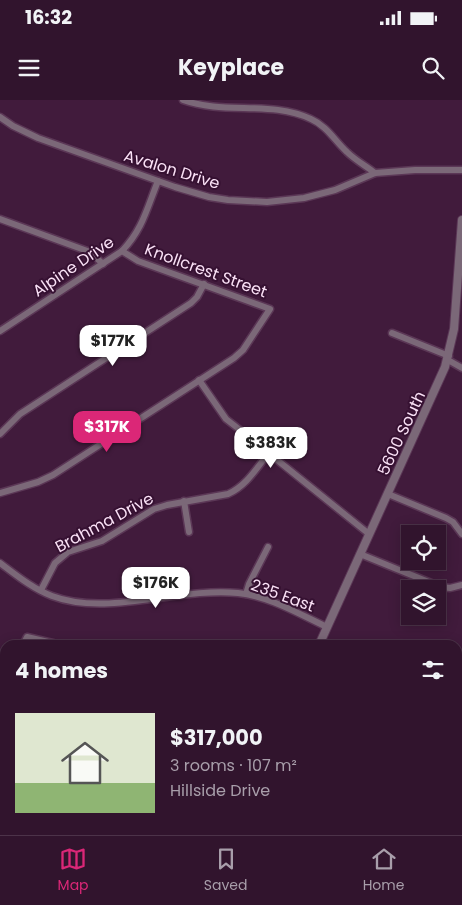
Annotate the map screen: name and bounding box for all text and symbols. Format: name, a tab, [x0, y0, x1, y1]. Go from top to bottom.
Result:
text: 16:32	[25, 4, 72, 31]
text: Keyplace	[178, 52, 284, 83]
icon: menu	[15, 54, 43, 82]
icon: search	[419, 54, 447, 82]
street label: Avalon Drive	[121, 144, 223, 195]
street label: Alpine Drive	[28, 231, 119, 302]
street label: Knollcrest Street	[141, 238, 270, 303]
pin: $177K	[78, 324, 148, 367]
text: $177K	[91, 329, 135, 352]
street label: 5600 South	[372, 387, 431, 479]
pin: $317K	[72, 410, 142, 453]
text: $317K	[84, 415, 130, 438]
pin: $383K	[236, 426, 306, 469]
text: $383K	[245, 431, 297, 454]
street label: Brahma Drive	[51, 487, 158, 558]
map controls	[401, 525, 446, 625]
button: locate	[401, 525, 446, 570]
pin: $176K	[121, 566, 191, 609]
text: $176K	[133, 571, 179, 594]
street label: 235 East	[248, 573, 318, 618]
button: layers	[401, 580, 446, 625]
text: 4 homes	[15, 656, 108, 685]
icon: filters	[419, 656, 447, 684]
text: $317,000	[170, 723, 263, 752]
icon: home	[55, 733, 115, 793]
text: 3 rooms · 107 m²	[170, 754, 297, 777]
text: Hillside Drive	[170, 779, 270, 802]
tab: Map	[58, 845, 89, 896]
tab: Saved	[204, 845, 247, 896]
tab: Home	[363, 845, 404, 896]

